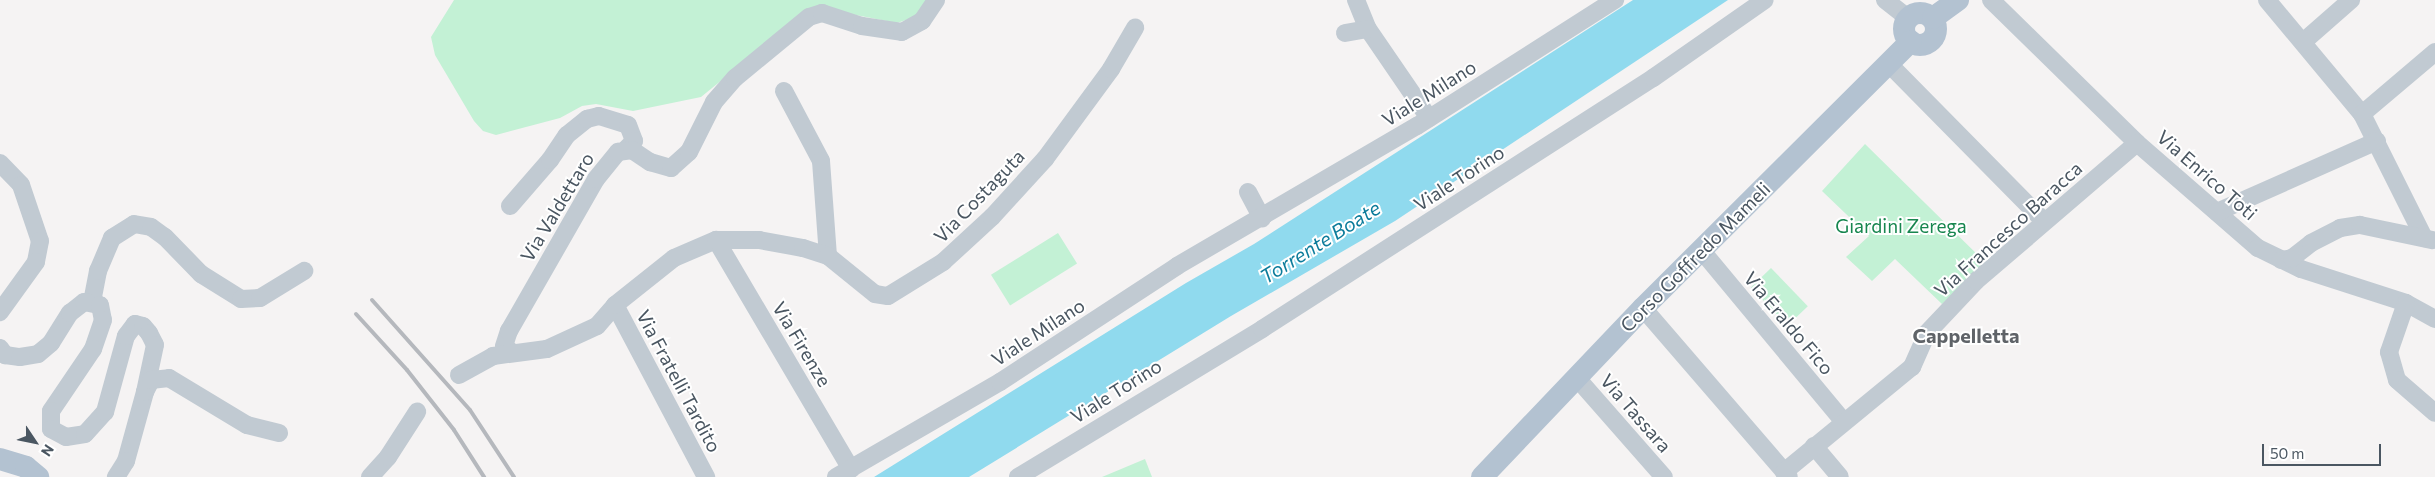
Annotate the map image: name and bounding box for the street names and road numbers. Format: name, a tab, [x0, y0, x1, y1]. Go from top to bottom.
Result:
street label: Viale Milano	[1378, 55, 1480, 131]
street label: Via Enrico Toti	[2152, 125, 2262, 225]
street label: Viale Torino	[1410, 140, 1508, 216]
street label: Via Costaguta	[929, 145, 1029, 247]
street label: Via Valdettaro	[515, 148, 599, 266]
street label: Via Francesco Baracca	[1929, 157, 2087, 301]
street label: Corso Goffredo Mameli	[1615, 177, 1775, 337]
street label: Via Eraldo Fico	[1739, 267, 1839, 379]
street label: Viale Milano	[987, 293, 1089, 371]
street label: Via Firenze	[768, 297, 836, 391]
street label: Via Fratelli Tardito	[632, 306, 726, 456]
street label: Viale Torino	[1066, 354, 1166, 428]
street label: Via Tassara	[1596, 369, 1676, 457]

